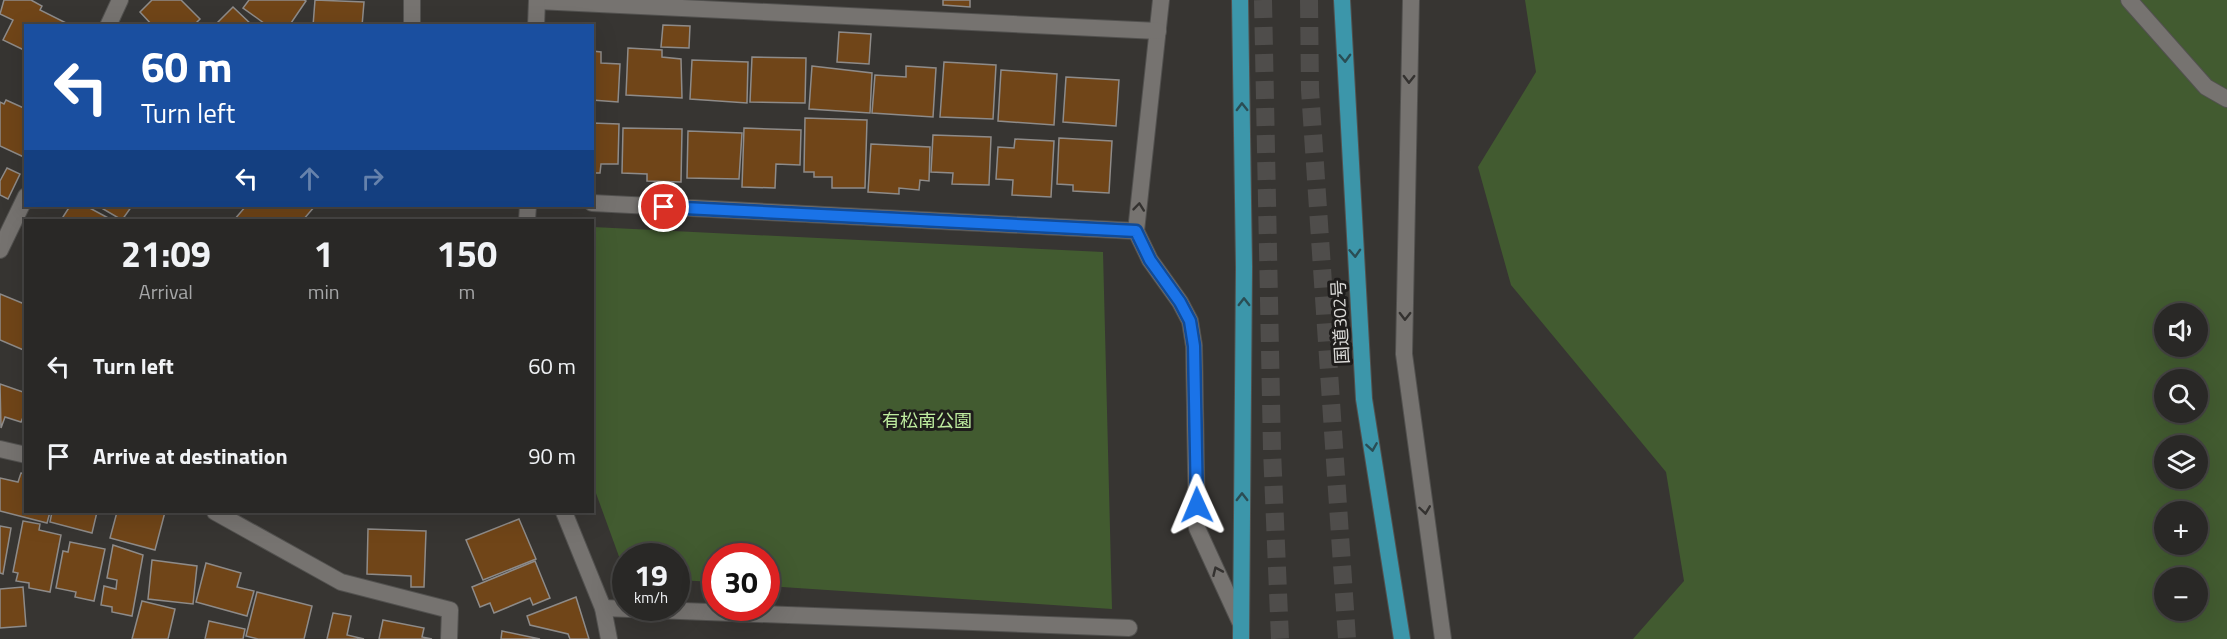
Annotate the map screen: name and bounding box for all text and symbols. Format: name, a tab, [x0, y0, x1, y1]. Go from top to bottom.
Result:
text: 60 m	[141, 34, 233, 98]
icon: left	[42, 48, 120, 126]
one-way arrow	[1338, 54, 1351, 63]
one-way arrow	[1403, 75, 1416, 84]
text: Turn left	[141, 92, 235, 133]
one-way arrow	[1235, 102, 1248, 111]
icon: left	[230, 162, 263, 195]
icon: ahead	[293, 162, 326, 195]
icon: right	[356, 162, 389, 195]
pin	[638, 181, 689, 232]
icon: arrive	[647, 190, 680, 223]
one-way arrow	[1132, 203, 1145, 212]
text: 21:09	[121, 226, 211, 281]
text: 1	[314, 226, 334, 281]
text: 150	[437, 226, 497, 281]
one-way arrow	[1349, 249, 1362, 258]
text: Arrival	[139, 276, 193, 307]
text: min	[308, 276, 340, 307]
text: m	[458, 276, 475, 307]
street label: 国道302号	[1324, 279, 1356, 365]
one-way arrow	[1238, 297, 1250, 306]
map controls	[2154, 303, 2208, 621]
button: sound	[2154, 303, 2208, 357]
one-way arrow	[1399, 312, 1411, 321]
text: Turn left	[93, 349, 174, 383]
text: 60 m	[528, 349, 576, 383]
icon: left	[42, 350, 75, 383]
button: search	[2154, 369, 2208, 423]
park label: 有松南公園	[882, 407, 972, 434]
button: layers	[2154, 435, 2208, 489]
text: Arrive at destination	[93, 439, 288, 473]
text: 90 m	[528, 439, 576, 473]
icon: arrive	[42, 440, 75, 473]
one-way arrow	[1365, 443, 1377, 452]
position arrow	[1165, 473, 1229, 537]
one-way arrow	[1236, 492, 1248, 501]
button: +	[2154, 501, 2208, 555]
one-way arrow	[1418, 505, 1431, 515]
speed limit sign: 30	[702, 543, 780, 621]
text: 19	[634, 552, 668, 598]
one-way arrow	[1213, 567, 1225, 578]
button: −	[2154, 567, 2208, 621]
text: km/h	[634, 586, 668, 609]

